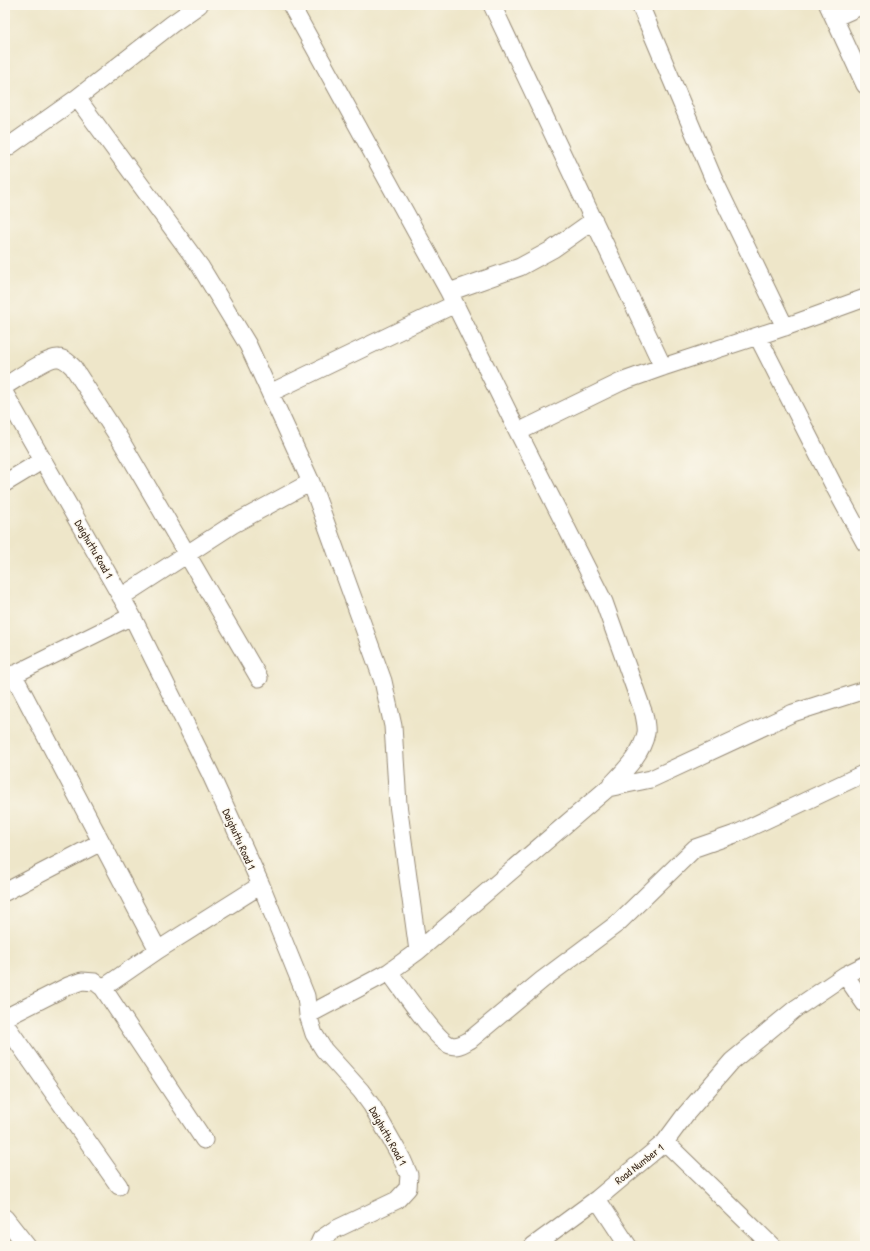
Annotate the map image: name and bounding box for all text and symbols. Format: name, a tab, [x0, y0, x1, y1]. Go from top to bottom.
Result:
street label: Daighuttu Road 1	[72, 517, 116, 581]
street label: Daighuttu Road 1	[219, 806, 259, 872]
street label: Daighuttu Road 1	[366, 1104, 410, 1168]
street label: Road Number 1	[612, 1141, 666, 1187]

